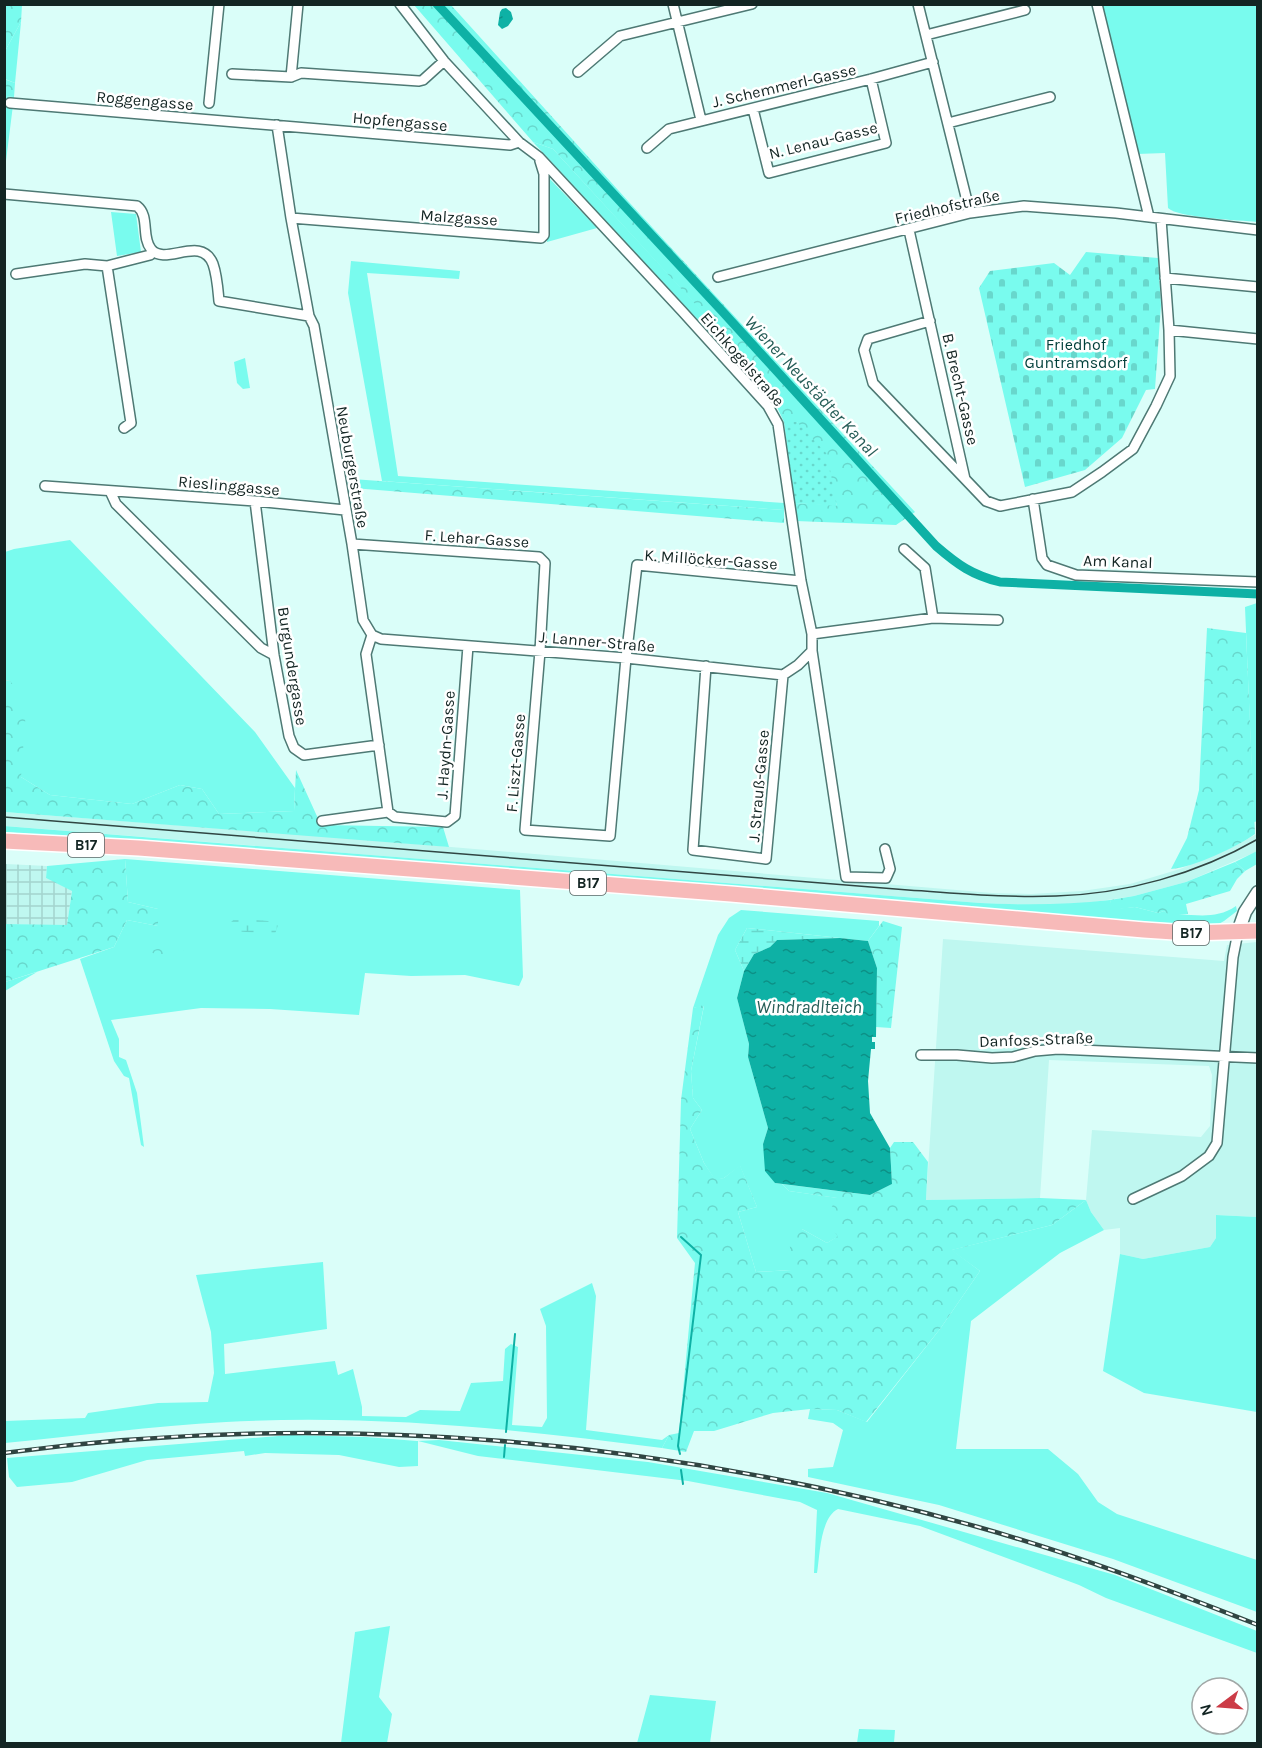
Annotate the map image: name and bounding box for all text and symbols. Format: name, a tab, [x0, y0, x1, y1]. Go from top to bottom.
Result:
street label: J. Schemmerl-Gasse	[710, 60, 858, 111]
street label: Roggengasse	[96, 87, 194, 114]
street label: Hopfengasse	[352, 108, 448, 135]
street label: N. Lenau-Gasse	[767, 118, 879, 163]
street label: Friedhofstraße	[893, 185, 1001, 228]
street label: Malzgasse	[420, 205, 498, 230]
street label: Eichkogelstraße	[697, 308, 789, 410]
water label: Wiener Neustädter Kanal	[740, 311, 882, 462]
street label: B. Brecht-Gasse	[938, 331, 983, 447]
park label: Friedhof Guntramsdorf	[1024, 335, 1128, 372]
street label: Neuburgerstraße	[332, 405, 373, 530]
street label: Rieslinggasse	[177, 472, 281, 499]
street label: F. Lehar-Gasse	[424, 525, 530, 552]
street label: K. Millöcker-Gasse	[644, 545, 778, 574]
street label: Am Kanal	[1083, 551, 1153, 572]
street label: Burgundergasse	[274, 606, 311, 727]
street label: J. Lanner-Straße	[538, 627, 656, 656]
street label: J. Haydn-Gasse	[432, 690, 459, 800]
street label: F. Liszt-Gasse	[502, 713, 529, 813]
street label: J. Strauß-Gasse	[744, 729, 773, 843]
road number: B17	[68, 833, 104, 857]
road number: B17	[570, 871, 606, 895]
road number: B17	[1173, 921, 1209, 945]
water label: Windradlteich	[756, 996, 862, 1018]
street label: Danfoss-Straße	[979, 1028, 1093, 1051]
north arrow	[1190, 1676, 1250, 1736]
text: N	[1195, 1702, 1217, 1718]

